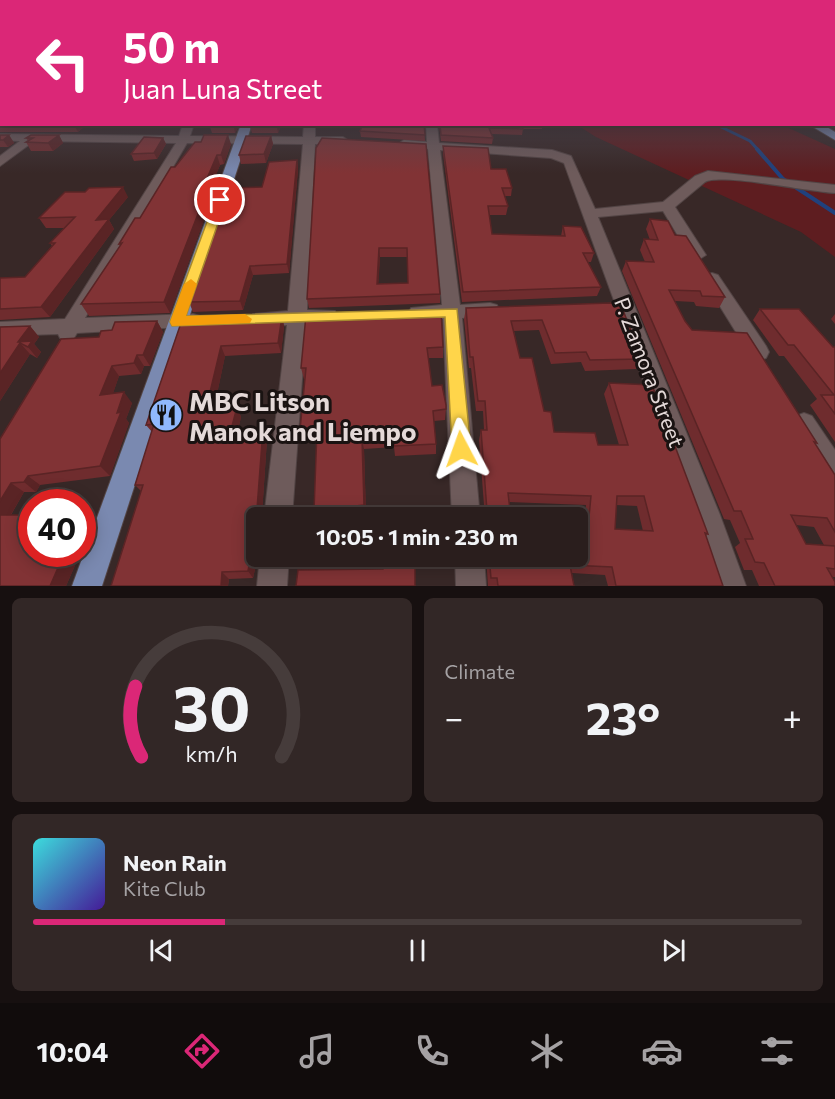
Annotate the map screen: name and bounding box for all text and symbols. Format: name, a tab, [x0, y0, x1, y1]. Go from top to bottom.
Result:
text: 50 m	[123, 20, 220, 72]
icon: left	[24, 24, 102, 102]
text: Juan Luna Street	[123, 72, 322, 105]
pin	[194, 174, 245, 225]
icon: arrive	[203, 183, 236, 216]
street label: P. Zamora Street	[610, 294, 690, 450]
place label: MBC Litson Manok and Liempo	[189, 385, 417, 446]
restaurant icon: MBC Litson Manok and Liempo	[148, 397, 184, 433]
position arrow	[429, 417, 493, 481]
speed limit sign: 40	[18, 489, 96, 567]
text: 10:05 · 1 min · 230 m	[316, 523, 518, 550]
text: Climate	[445, 659, 515, 683]
text: 30	[173, 668, 251, 744]
text: 23°	[586, 689, 660, 744]
text: −	[445, 696, 463, 737]
text: +	[783, 696, 802, 737]
text: km/h	[186, 740, 238, 766]
text: Neon Rain	[123, 849, 227, 876]
text: Kite Club	[123, 876, 206, 900]
icon: previous	[145, 934, 178, 967]
icon: pause	[401, 934, 434, 967]
icon: next	[657, 934, 690, 967]
icon: directions	[181, 1030, 223, 1072]
icon: music	[296, 1030, 338, 1072]
icon: phone	[411, 1030, 453, 1072]
icon: climate	[526, 1030, 568, 1072]
icon: car	[641, 1030, 683, 1072]
icon: filters	[756, 1030, 798, 1072]
text: 10:04	[37, 1035, 108, 1068]

